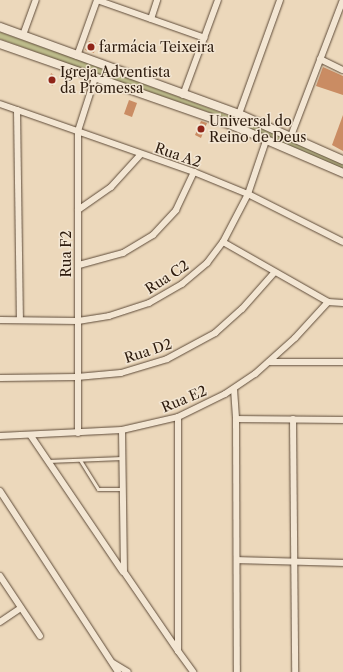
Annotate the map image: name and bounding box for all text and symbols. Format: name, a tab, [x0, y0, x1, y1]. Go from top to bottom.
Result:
place label: farmácia Teixeira	[99, 39, 215, 55]
marker: farmácia Teixeira	[86, 42, 96, 52]
place label: Igreja Adventista da Promessa	[60, 64, 171, 96]
marker: Igreja Adventista da Promessa	[47, 75, 57, 85]
place label: Universal do Reino de Deus	[209, 113, 306, 146]
marker: Universal do Reino de Deus	[196, 124, 206, 134]
street label: Rua A2	[152, 139, 204, 171]
street label: Rua F2	[58, 230, 74, 278]
street label: Rua C2	[142, 257, 192, 297]
street label: Rua D2	[122, 335, 174, 367]
street label: Rua E2	[159, 382, 209, 416]

